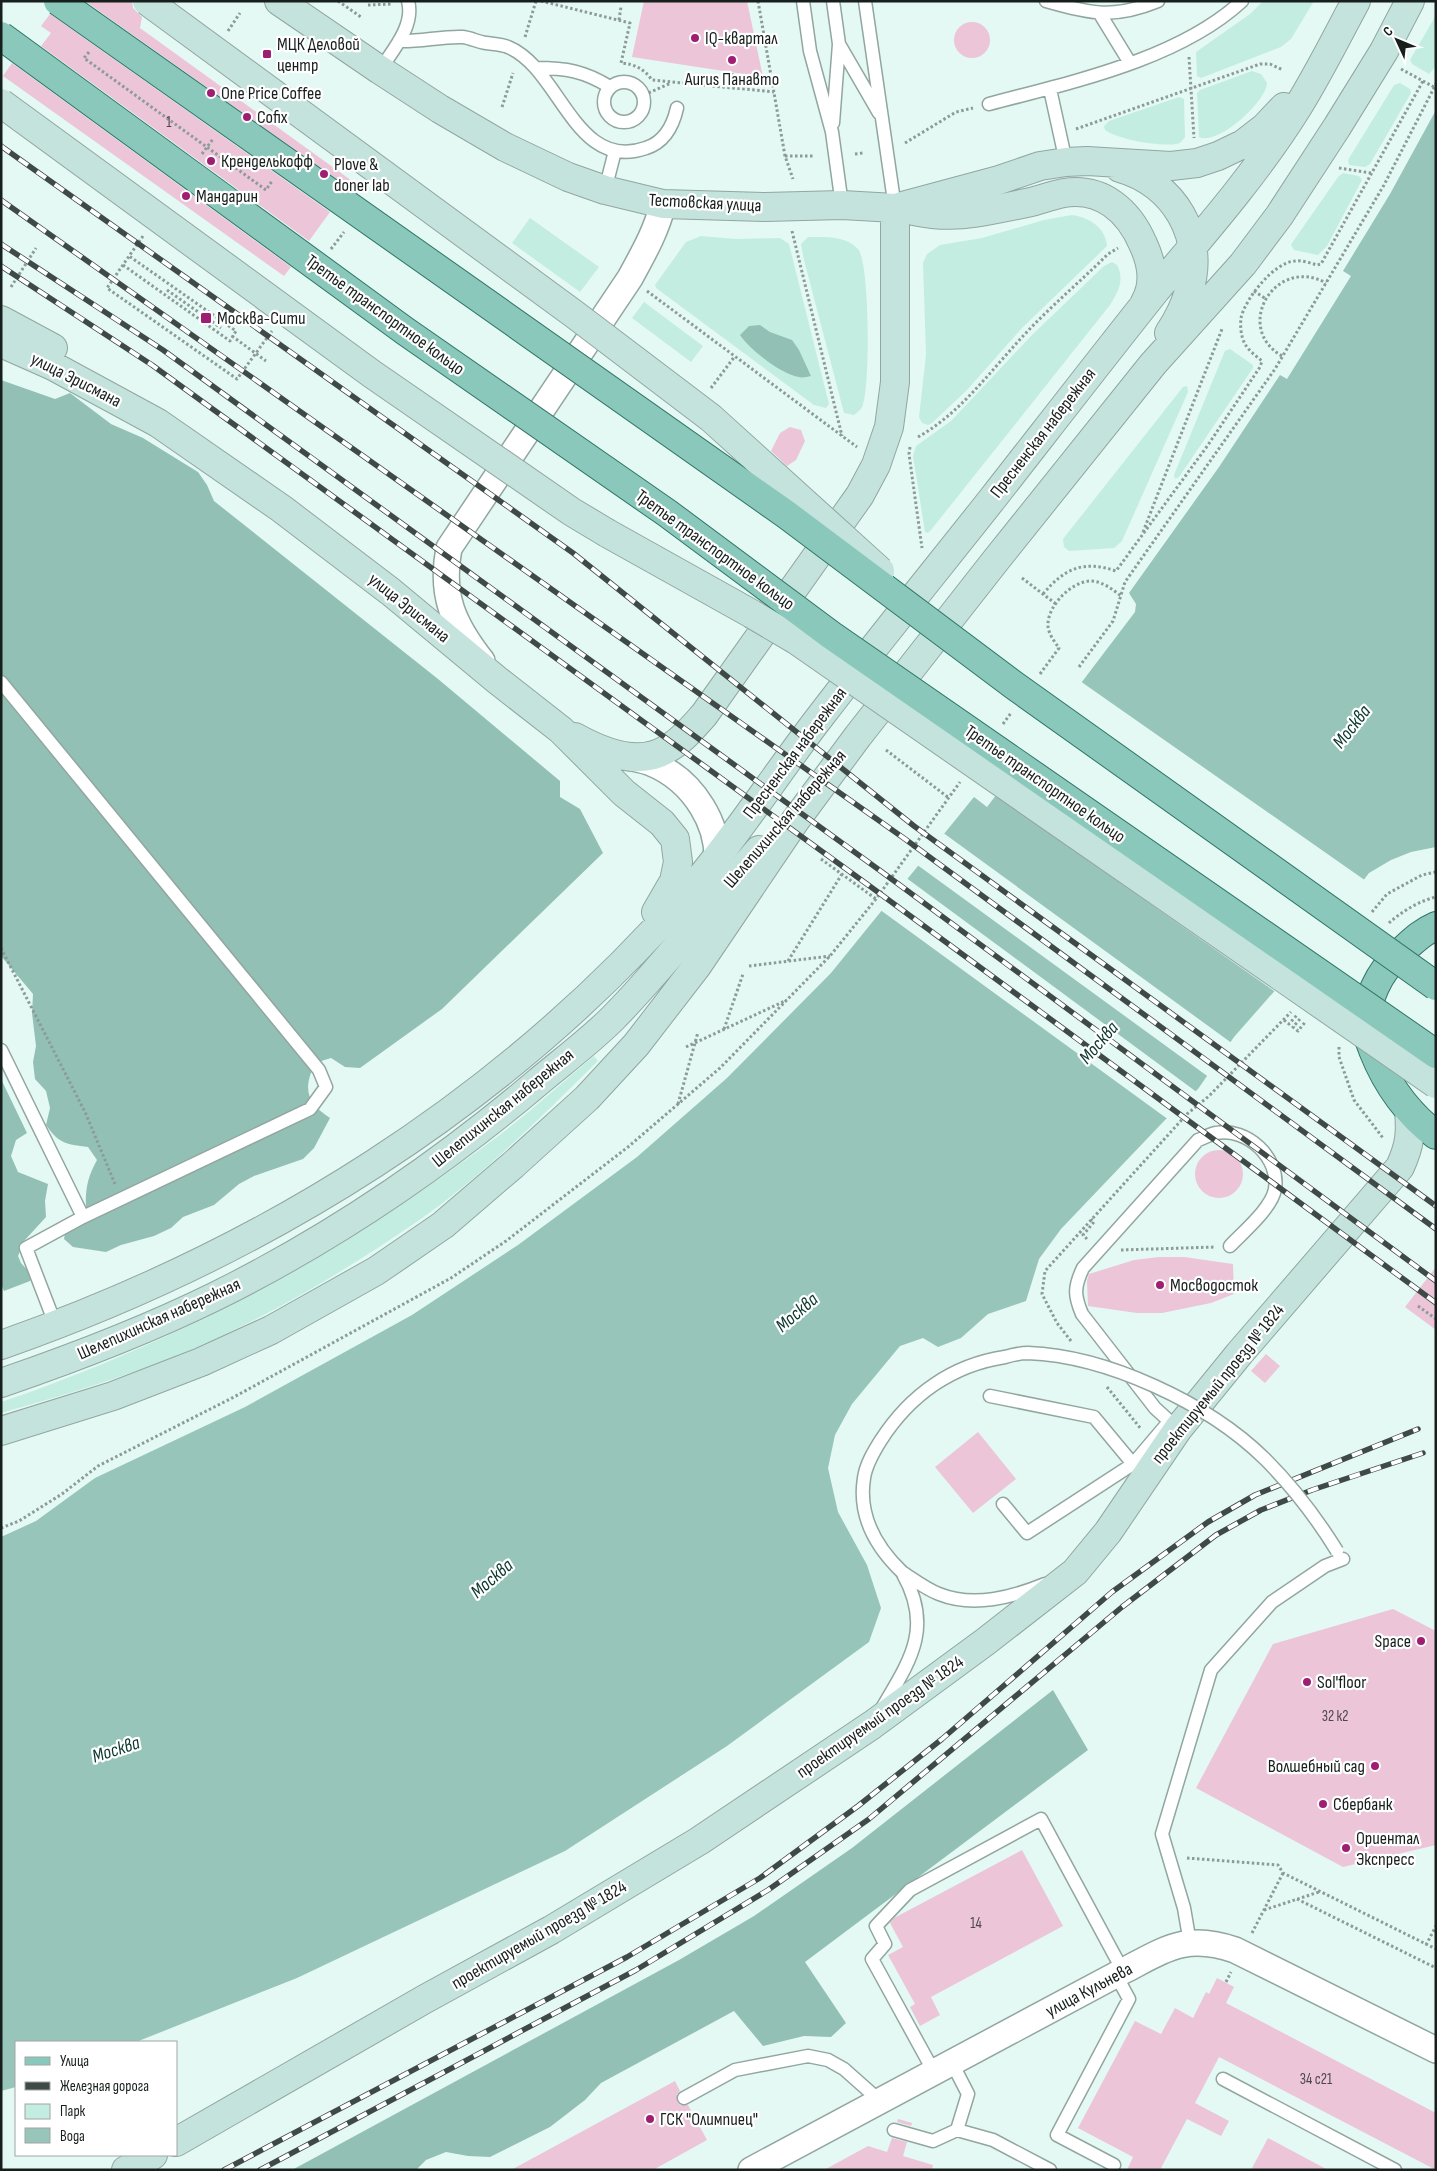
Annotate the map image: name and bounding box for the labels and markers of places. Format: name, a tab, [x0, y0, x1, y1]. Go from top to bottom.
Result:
place label: IQ-квартал	[705, 28, 778, 49]
marker: IQ-квартал	[689, 32, 701, 44]
place label: МЦК Деловой центр	[277, 34, 360, 76]
marker: МЦК Деловой центр	[261, 48, 273, 60]
marker: Aurus Панавто	[726, 54, 738, 66]
place label: Aurus Панавто	[684, 69, 779, 90]
place label: One Price Coffee	[221, 83, 321, 104]
marker: One Price Coffee	[205, 87, 217, 99]
place label: Cofix	[257, 107, 288, 128]
marker: Cofix	[241, 111, 253, 123]
place label: Кренделькофф	[221, 151, 313, 172]
place label: Plove & doner lab	[334, 154, 390, 196]
marker: Кренделькофф	[205, 155, 217, 167]
marker: Plove & doner lab	[318, 168, 330, 180]
place label: Мандарин	[196, 186, 258, 207]
marker: Мандарин	[180, 190, 192, 202]
place label: Москва-Сити	[217, 308, 305, 329]
marker: Москва-Сити	[199, 311, 213, 325]
place label: Мосводосток	[1170, 1275, 1258, 1296]
marker: Мосводосток	[1154, 1279, 1166, 1291]
place label: Space	[1375, 1631, 1411, 1652]
marker: Space	[1415, 1635, 1427, 1647]
place label: Sol'floor	[1317, 1672, 1366, 1693]
marker: Sol'floor	[1301, 1676, 1313, 1688]
place label: Волшебный сад	[1268, 1756, 1365, 1777]
marker: Волшебный сад	[1369, 1760, 1381, 1772]
place label: Сбербанк	[1333, 1794, 1393, 1815]
marker: Сбербанк	[1317, 1798, 1329, 1810]
place label: Ориентал Экспресс	[1356, 1828, 1420, 1870]
marker: Ориентал Экспресс	[1340, 1842, 1352, 1854]
place label: ГСК "Олимпиец"	[660, 2109, 758, 2130]
marker: ГСК "Олимпиец"	[644, 2113, 656, 2125]

